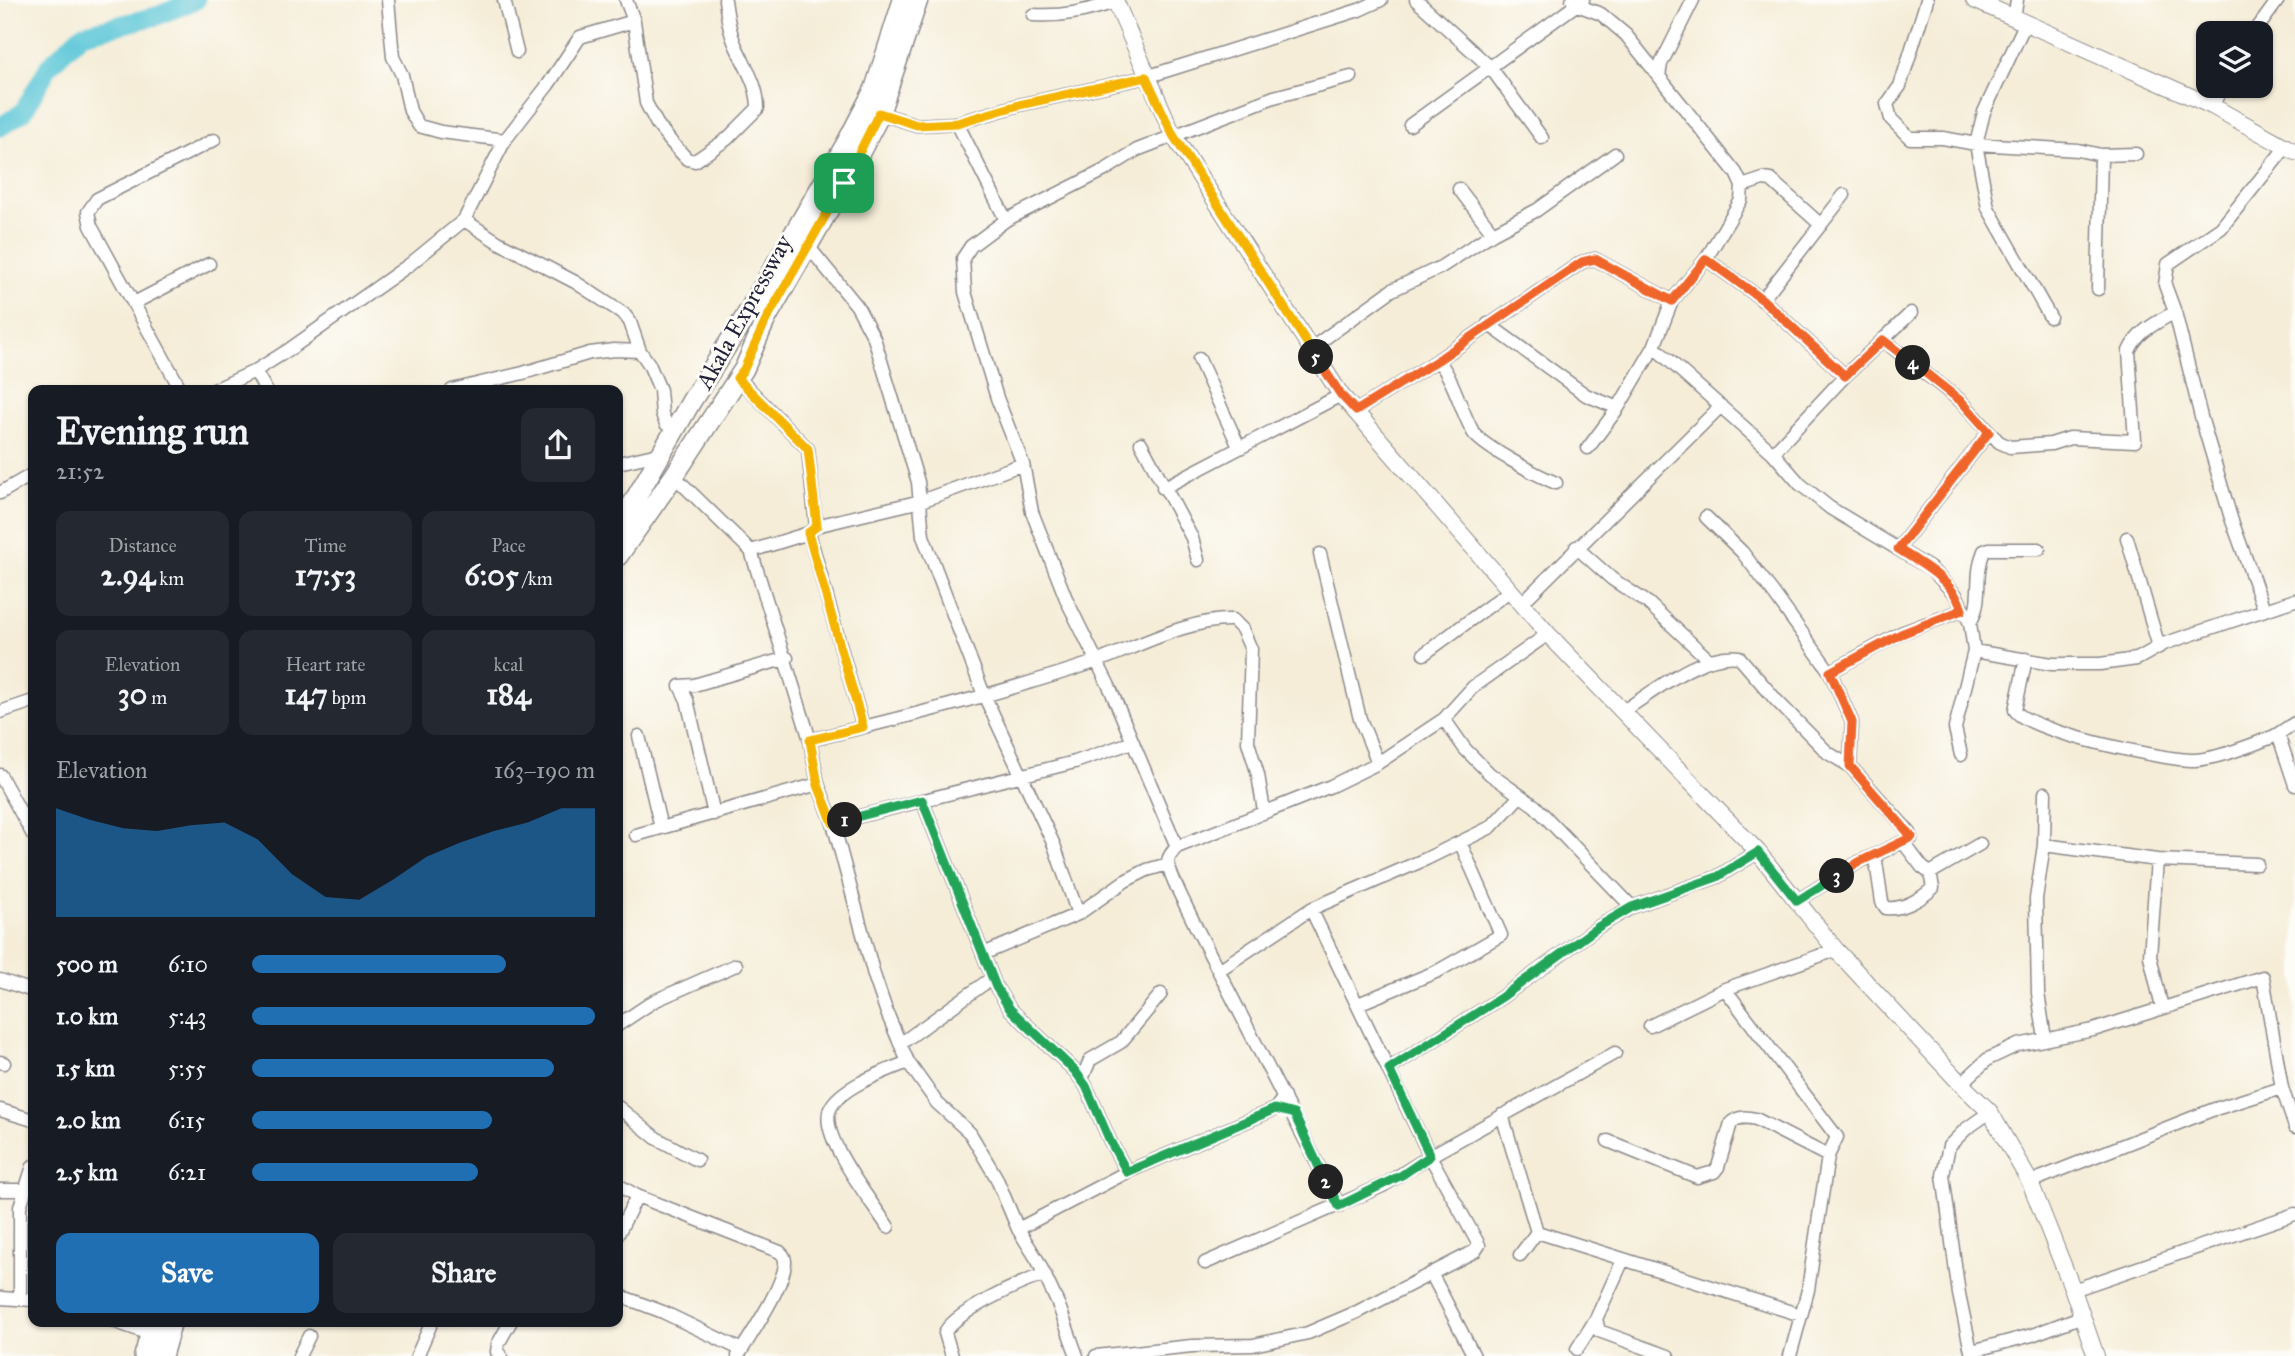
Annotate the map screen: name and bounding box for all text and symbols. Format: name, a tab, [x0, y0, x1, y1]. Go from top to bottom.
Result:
map controls	[2196, 21, 2273, 98]
button: layers	[2196, 21, 2273, 98]
pin	[814, 153, 874, 213]
icon: arrive	[825, 164, 863, 202]
street label: Akala Expressway	[689, 229, 799, 395]
pin: 5	[1298, 340, 1334, 374]
text: 5	[1311, 345, 1320, 368]
pin: 4	[1896, 346, 1930, 380]
text: 4	[1907, 351, 1918, 374]
text: Evening run	[56, 408, 249, 454]
button: share	[521, 408, 595, 482]
text: 21:52	[56, 457, 104, 485]
text: Distance	[108, 534, 177, 557]
text: Time	[304, 534, 347, 557]
text: Pace	[491, 534, 526, 557]
text: 2.94	[101, 557, 155, 593]
text: 17:53	[295, 557, 356, 593]
text: 6:05	[464, 557, 519, 593]
text: km	[155, 567, 184, 590]
text: /km	[519, 567, 553, 590]
text: Elevation	[105, 653, 180, 676]
text: Heart rate	[286, 653, 365, 676]
text: kcal	[494, 653, 523, 676]
text: 30	[118, 676, 147, 712]
text: 147	[285, 676, 328, 712]
text: 184	[486, 676, 531, 712]
text: m	[147, 686, 167, 709]
text: bpm	[328, 686, 367, 709]
text: Elevation	[56, 756, 147, 784]
text: 163–190 m	[494, 756, 595, 784]
pin: 1	[828, 802, 862, 838]
text: 1	[841, 808, 848, 831]
pin: 3	[1820, 858, 1854, 894]
text: 3	[1833, 864, 1840, 887]
text: 500 m	[56, 950, 118, 978]
text: 6:10	[168, 950, 208, 978]
text: 1.0 km	[56, 1002, 118, 1030]
text: 5:43	[168, 1002, 207, 1030]
text: 1.5 km	[56, 1054, 115, 1082]
text: 5:55	[168, 1054, 206, 1082]
text: 2.0 km	[56, 1106, 121, 1134]
text: 6:15	[168, 1106, 205, 1134]
text: 2.5 km	[56, 1158, 118, 1186]
text: 6:21	[168, 1158, 206, 1186]
pin: 2	[1308, 1164, 1344, 1200]
text: 2	[1321, 1170, 1330, 1193]
button: Save	[56, 1233, 319, 1313]
button: Share	[333, 1233, 595, 1313]

